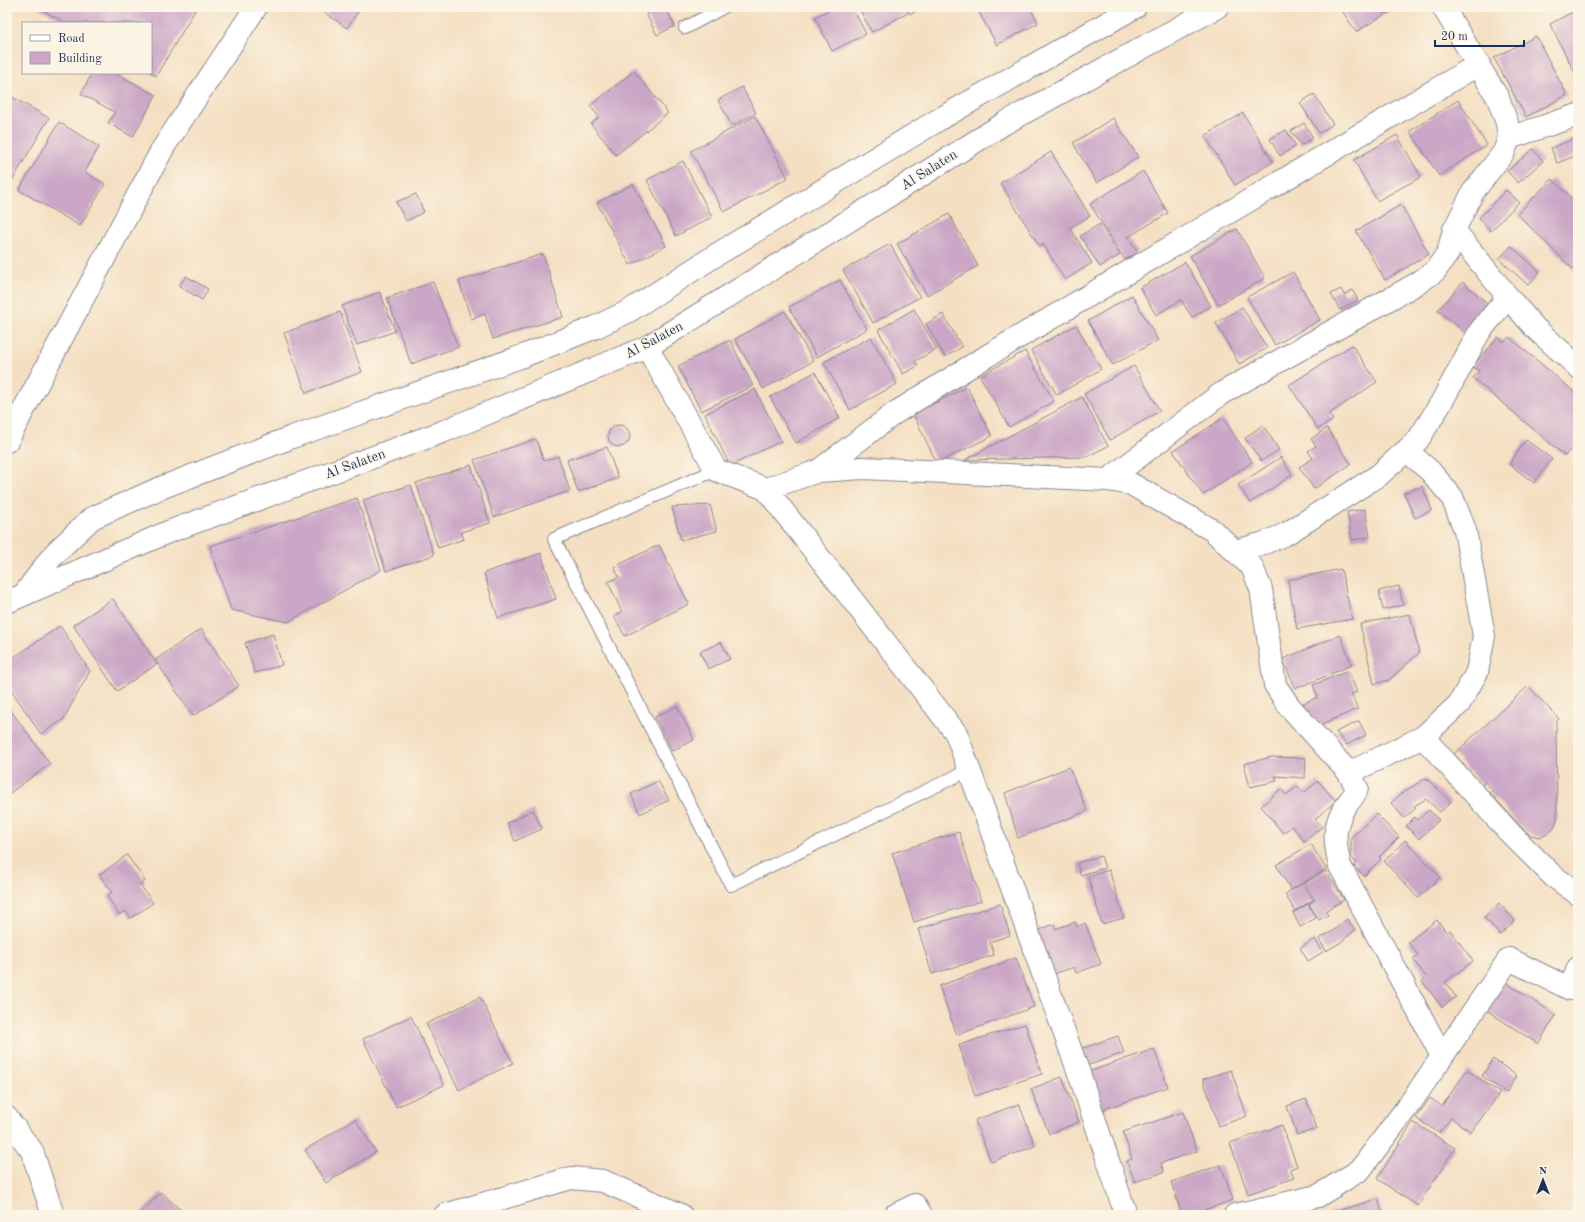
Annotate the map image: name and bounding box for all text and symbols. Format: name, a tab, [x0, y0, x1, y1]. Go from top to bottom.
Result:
legend	[22, 22, 152, 74]
scale bar	[1435, 22, 1524, 48]
text: 20 m	[1441, 31, 1468, 43]
text: Road	[58, 33, 85, 45]
text: Building	[58, 53, 102, 65]
street label: Al Salaten	[898, 147, 960, 193]
street label: Al Salaten	[623, 319, 686, 361]
street label: Al Salaten	[323, 446, 388, 481]
north arrow	[1523, 1160, 1563, 1200]
text: N	[1539, 1166, 1548, 1177]

